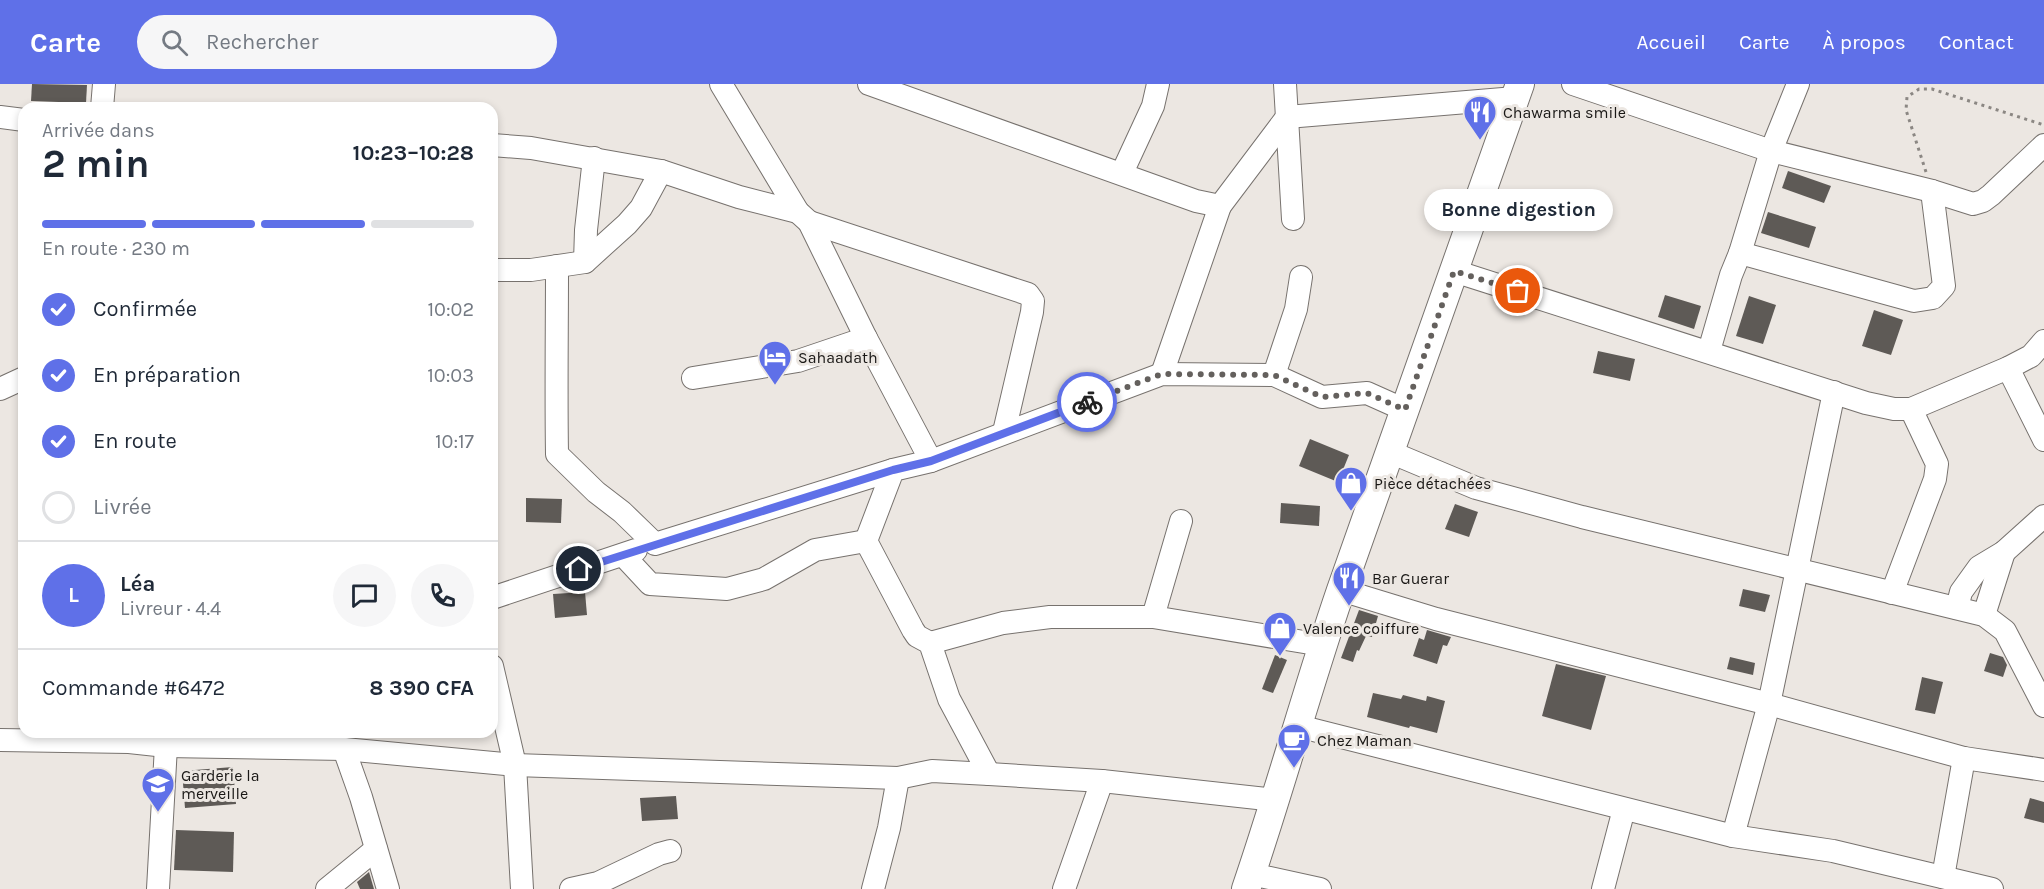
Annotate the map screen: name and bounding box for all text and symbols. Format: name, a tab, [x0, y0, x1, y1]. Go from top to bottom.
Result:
search box	[137, 15, 557, 69]
text: Carte	[30, 26, 101, 59]
icon: search	[158, 26, 191, 59]
text: Rechercher	[206, 29, 319, 55]
text: Accueil	[1637, 30, 1706, 54]
text: Carte	[1739, 30, 1790, 54]
text: À propos	[1823, 30, 1906, 54]
text: Contact	[1939, 30, 2014, 54]
restaurant icon: Chawarma smile	[1462, 94, 1498, 141]
place label: Chawarma smile	[1503, 103, 1626, 122]
text: Arrivée dans	[42, 119, 155, 142]
text: 10:23–10:28	[353, 140, 474, 166]
text: 2 min	[42, 141, 150, 187]
callout: Bonne digestion	[1424, 189, 1612, 231]
text: Bonne digestion	[1441, 198, 1596, 221]
text: En route · 230 m	[42, 237, 190, 260]
pin	[1492, 265, 1543, 316]
icon: bag	[1501, 274, 1534, 307]
icon: check	[42, 293, 75, 326]
text: Confirmée	[93, 296, 197, 322]
text: 10:02	[427, 298, 474, 321]
hotel icon: Sahaadath	[757, 339, 793, 386]
place label: Sahaadath	[798, 348, 878, 367]
icon: check	[42, 359, 75, 392]
text: En préparation	[93, 362, 241, 388]
text: 10:03	[427, 364, 474, 387]
courier	[1057, 372, 1117, 432]
icon: bike	[1071, 386, 1104, 419]
icon: check	[42, 425, 75, 458]
text: En route	[93, 428, 177, 454]
text: 10:17	[435, 430, 474, 453]
shop icon: Pièce détachées	[1333, 465, 1369, 512]
place label: Pièce détachées	[1374, 474, 1491, 493]
text: Livrée	[93, 494, 151, 520]
pin	[553, 543, 604, 594]
icon: home	[562, 552, 595, 585]
restaurant icon: Bar Guerar	[1331, 560, 1367, 607]
button: chat	[333, 564, 396, 627]
button: phone	[411, 564, 474, 627]
place label: Bar Guerar	[1372, 569, 1449, 588]
text: Léa	[120, 571, 155, 597]
text: L	[68, 582, 79, 608]
text: Livreur · 4.4	[120, 597, 221, 620]
shop icon: Valence coiffure	[1262, 610, 1298, 657]
place label: Valence coiffure	[1303, 619, 1419, 638]
text: Commande #6472	[42, 675, 225, 701]
text: 8 390 CFA	[369, 675, 474, 701]
cafe icon: Chez Maman	[1276, 722, 1312, 769]
place label: Chez Maman	[1317, 731, 1412, 750]
school or university icon: Garderie la merveille	[140, 766, 176, 813]
place label: Garderie la merveille	[181, 766, 259, 803]

